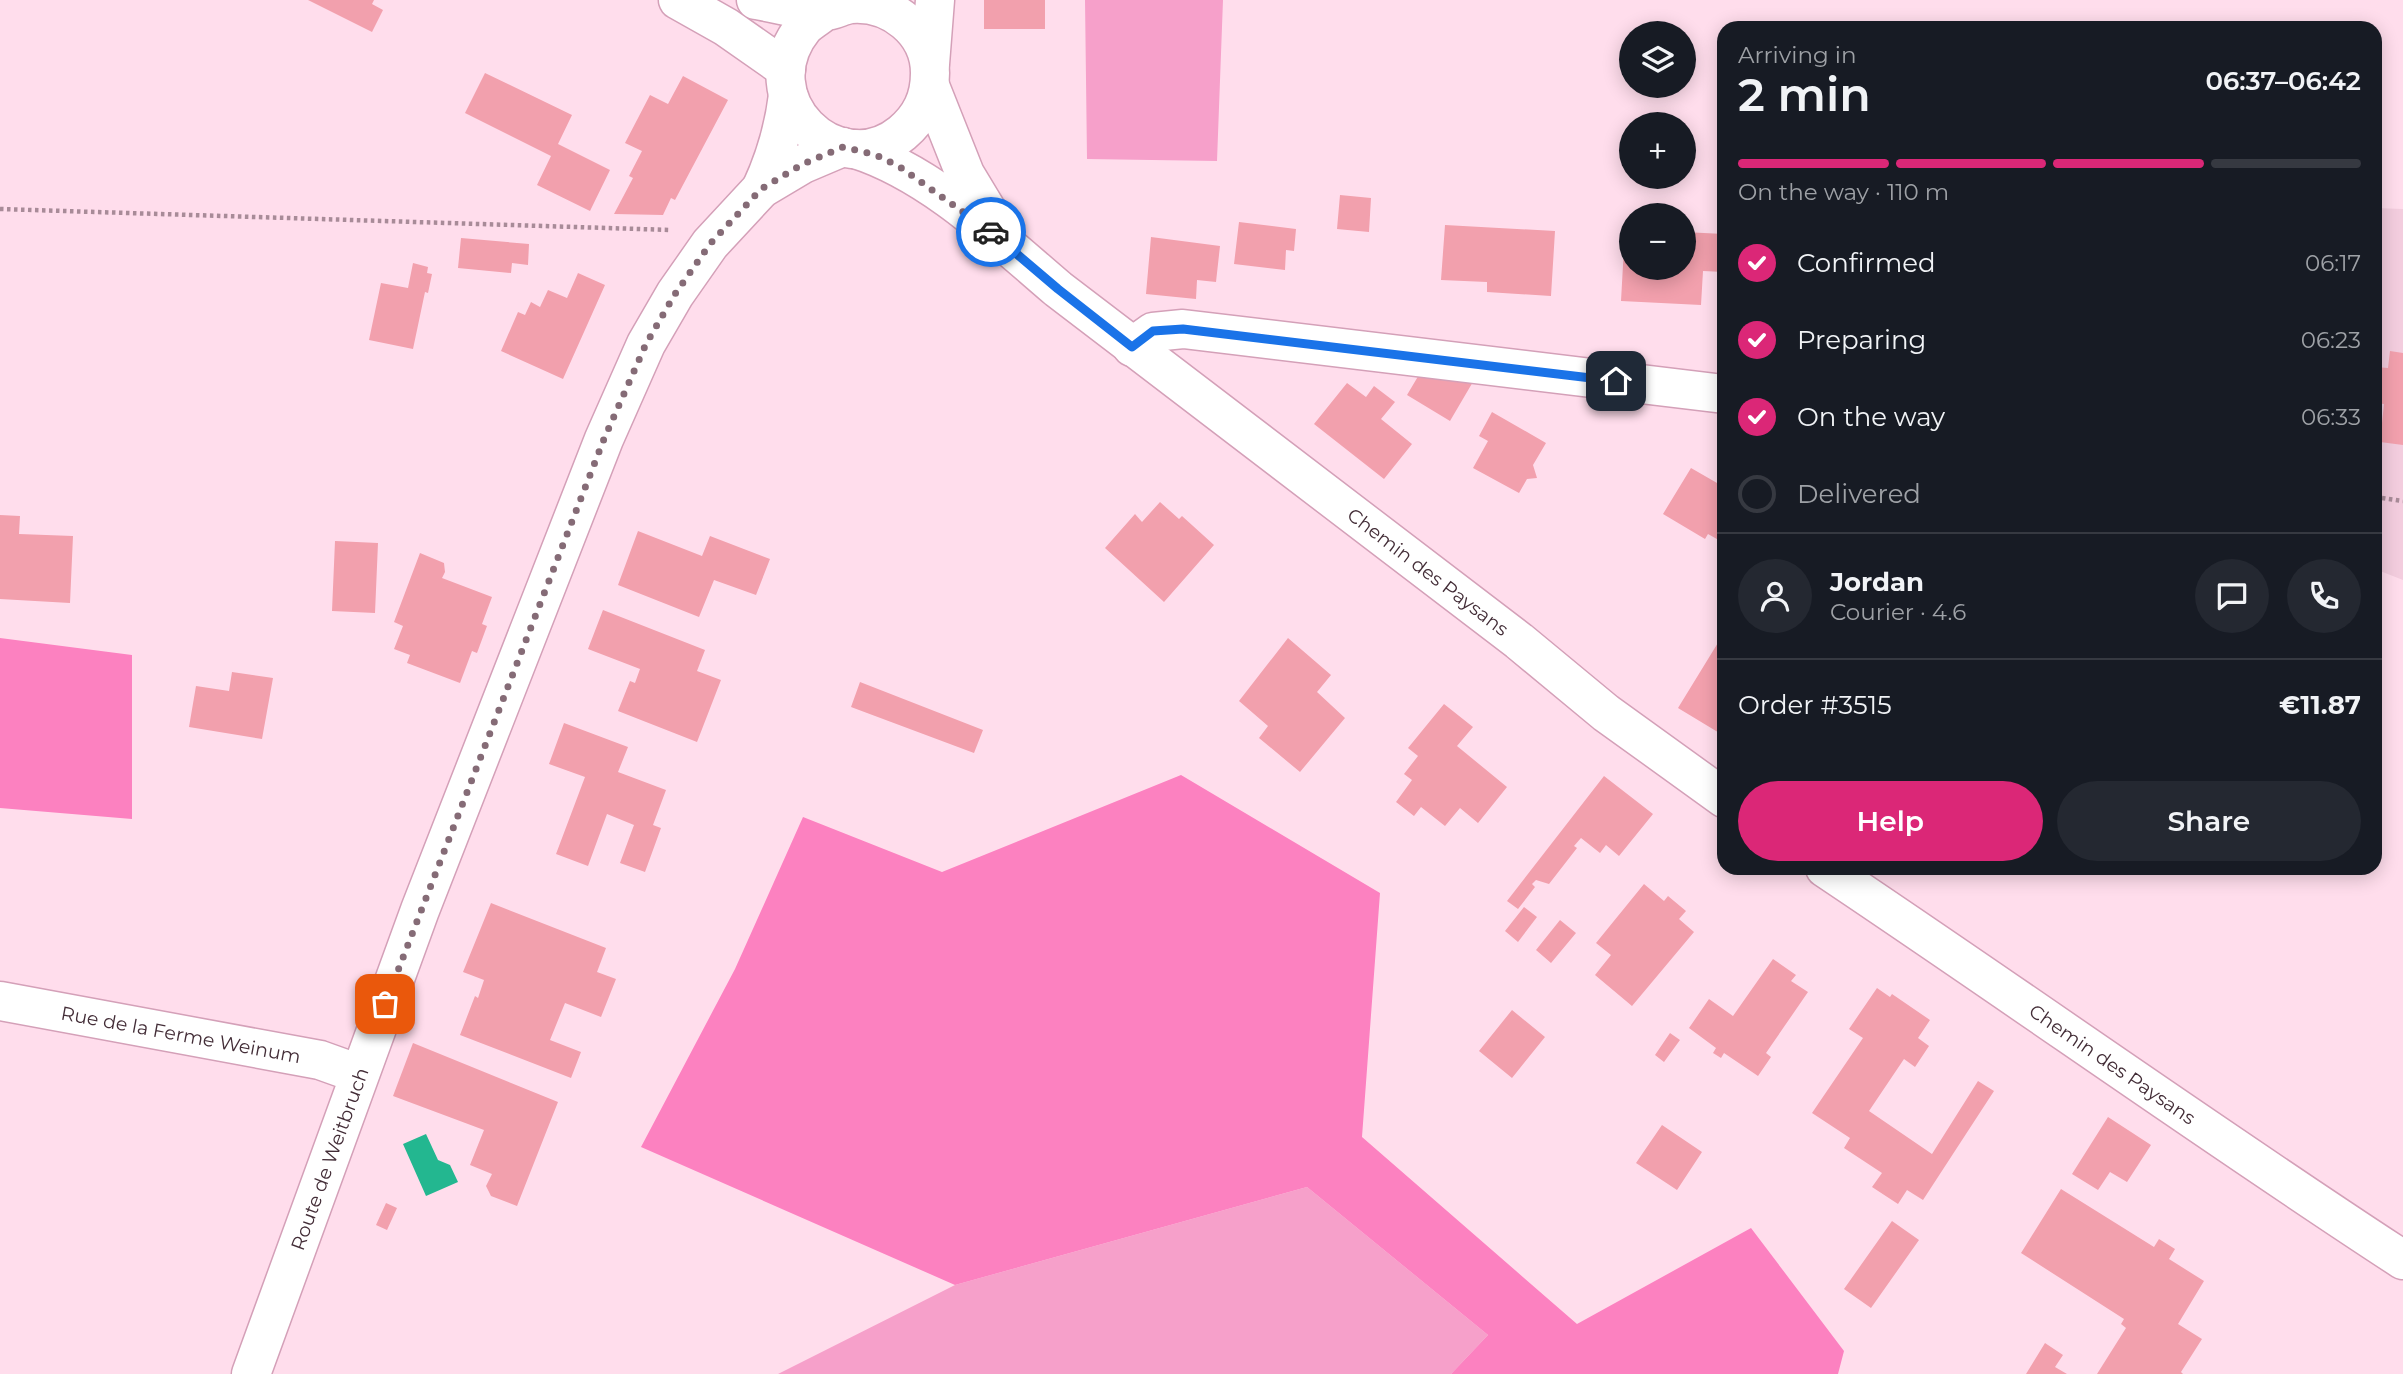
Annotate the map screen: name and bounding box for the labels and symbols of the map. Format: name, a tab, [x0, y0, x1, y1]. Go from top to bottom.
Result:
courier	[956, 197, 1026, 267]
pin	[1586, 351, 1646, 411]
street label: Chemin des Paysans	[1343, 503, 1513, 641]
pin	[355, 974, 415, 1034]
street label: Chemin des Paysans	[2025, 999, 2200, 1130]
street label: Rue de la Ferme Weinum	[59, 1001, 303, 1068]
street label: Route de Weitbruch	[286, 1065, 374, 1253]

